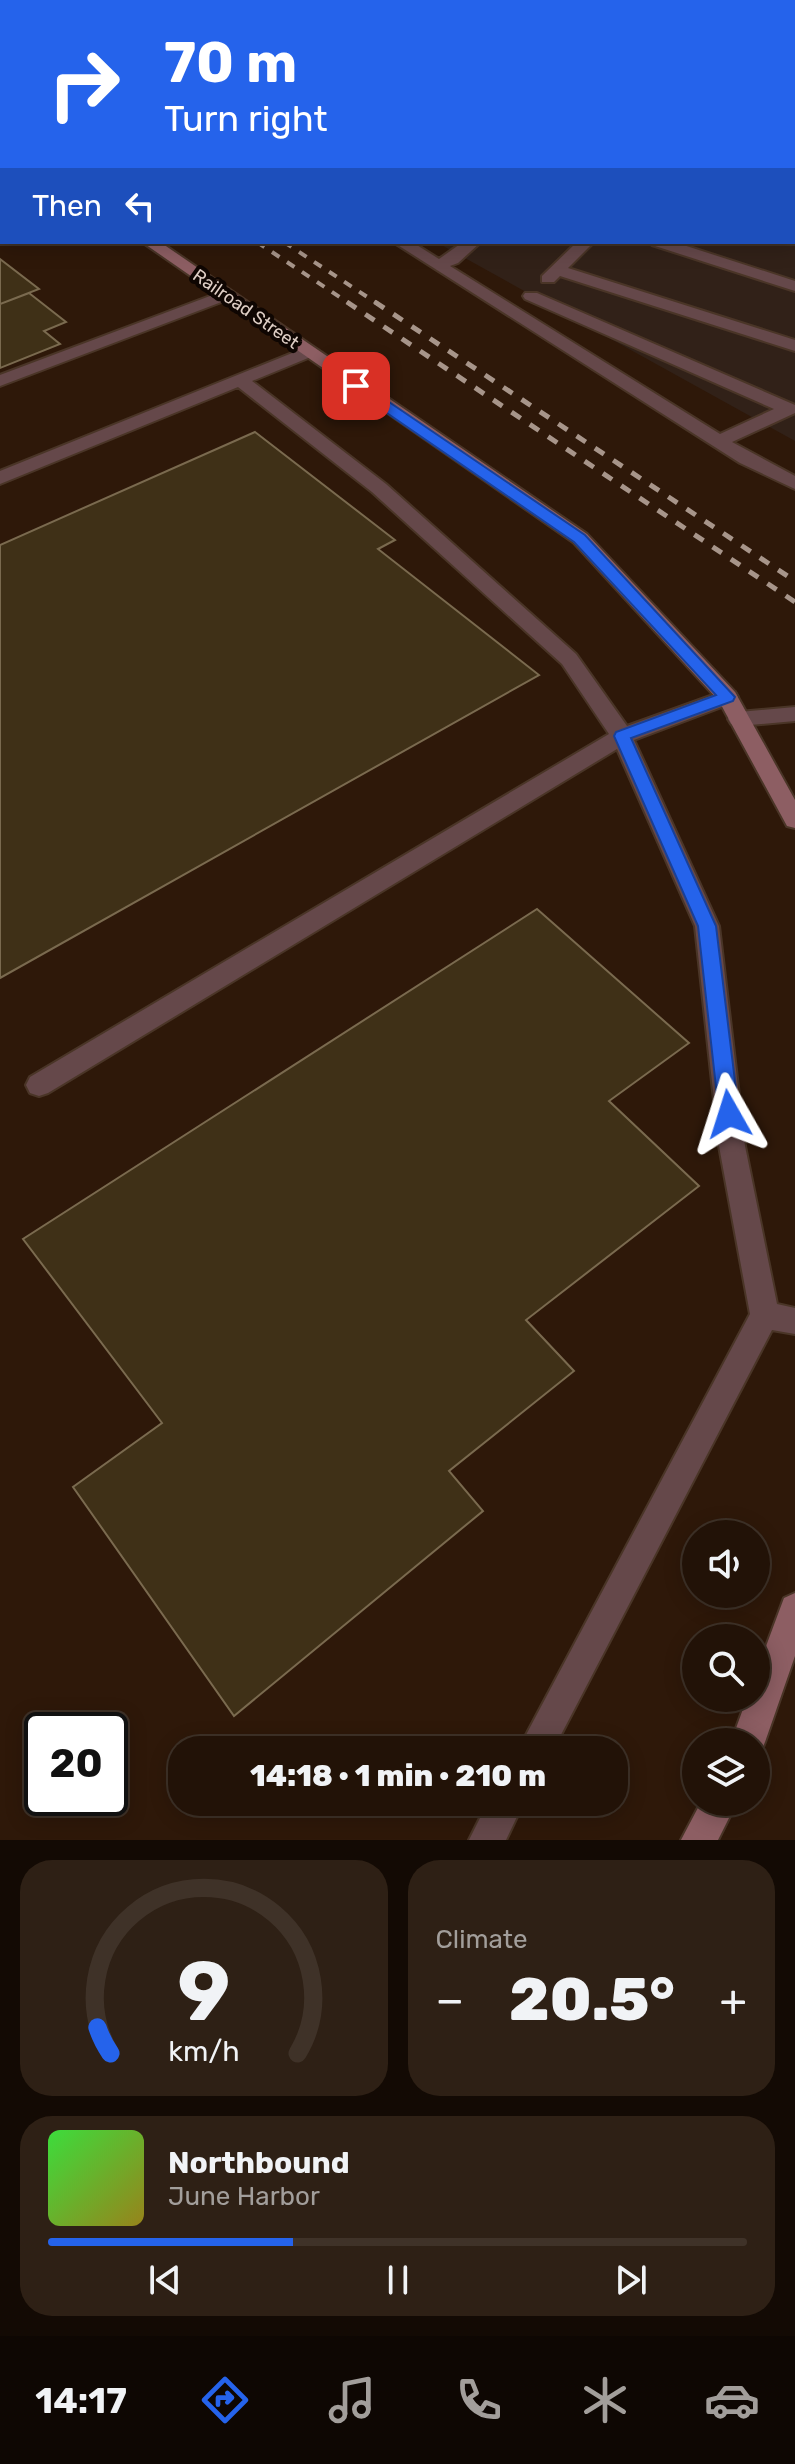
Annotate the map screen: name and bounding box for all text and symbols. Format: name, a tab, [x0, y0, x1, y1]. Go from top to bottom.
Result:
text: 70 m	[164, 30, 297, 96]
icon: right	[32, 32, 136, 136]
text: Turn right	[164, 97, 328, 140]
icon: left	[118, 184, 162, 228]
text: Then	[32, 188, 102, 224]
street label: Railroad Street	[189, 264, 303, 354]
pin	[322, 352, 390, 420]
icon: arrive	[334, 364, 378, 408]
position arrow	[687, 1072, 771, 1156]
map controls	[682, 1520, 770, 1816]
button: sound	[682, 1520, 770, 1608]
button: search	[682, 1624, 770, 1712]
speed limit sign: 20	[24, 1712, 128, 1816]
button: layers	[682, 1728, 770, 1816]
text: 14:18 · 1 min · 210 m	[250, 1758, 546, 1794]
text: Climate	[436, 1924, 528, 1955]
text: 9	[177, 1942, 230, 2041]
text: 20.5°	[509, 1964, 675, 2035]
text: −	[436, 1974, 464, 2026]
text: +	[720, 1974, 747, 2026]
text: km/h	[168, 2034, 239, 2068]
text: Northbound	[168, 2145, 350, 2181]
text: June Harbor	[168, 2181, 320, 2212]
icon: previous	[143, 2258, 187, 2302]
icon: pause	[376, 2258, 420, 2302]
icon: next	[609, 2258, 653, 2302]
icon: directions	[197, 2372, 253, 2428]
icon: music	[324, 2372, 380, 2428]
icon: phone	[451, 2372, 507, 2428]
icon: climate	[577, 2372, 633, 2428]
icon: car	[704, 2372, 760, 2428]
text: 14:17	[35, 2379, 127, 2422]

